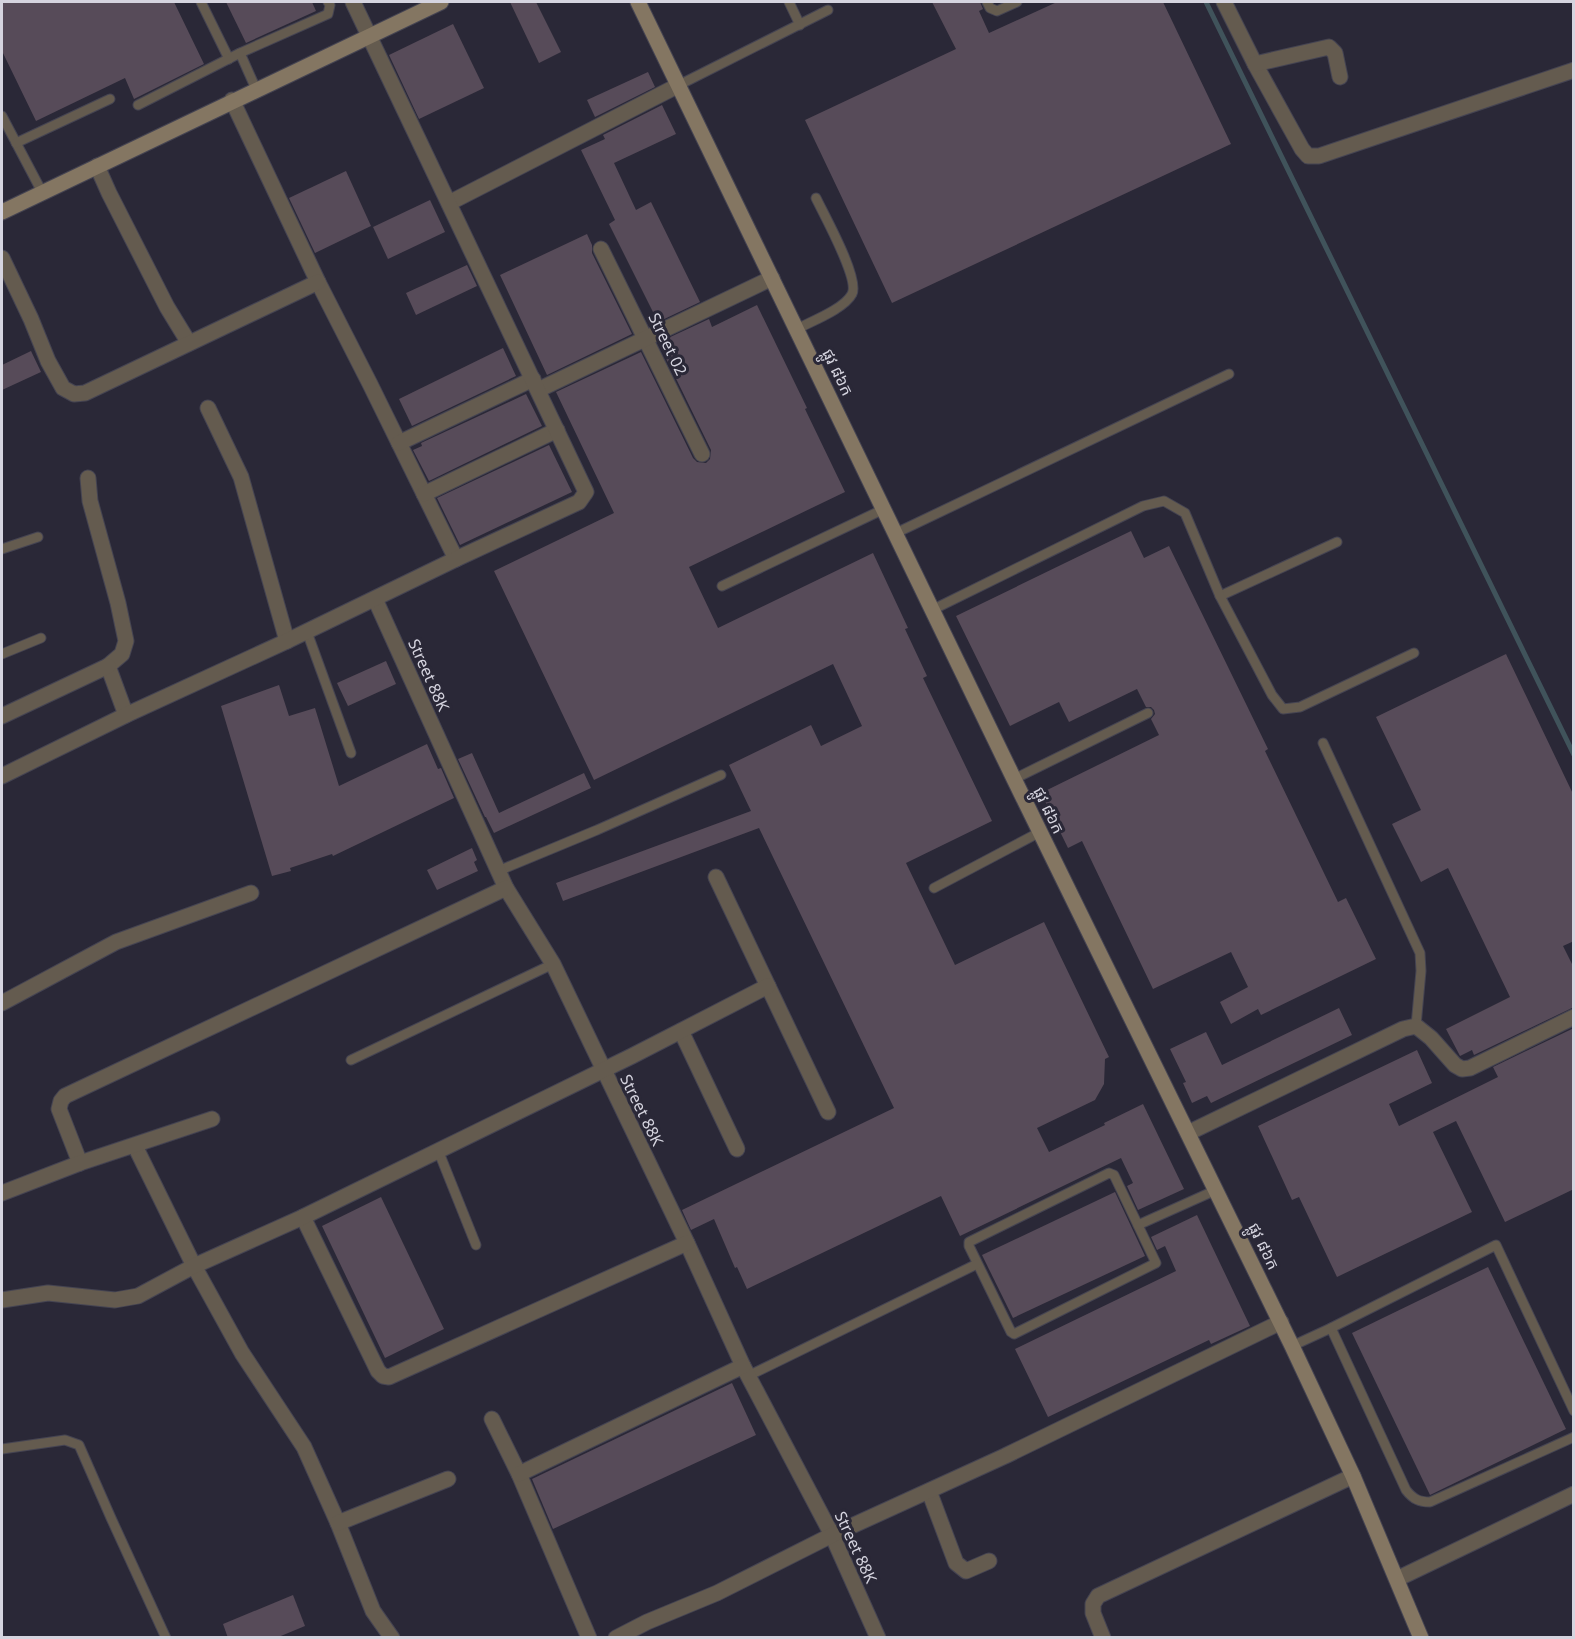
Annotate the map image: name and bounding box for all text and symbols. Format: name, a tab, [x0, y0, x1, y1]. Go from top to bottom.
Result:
street label: Street 02	[643, 309, 693, 379]
street label: ផ្លូវ ៨៦ក	[814, 345, 859, 401]
street label: Street 88K	[403, 635, 455, 715]
street label: ផ្លូវ ៨៦ក	[1025, 783, 1070, 839]
street label: Street 88K	[615, 1071, 669, 1150]
street label: ផ្លូវ ៨៦ក	[1240, 1219, 1285, 1275]
street label: Street 88K	[830, 1507, 882, 1587]

